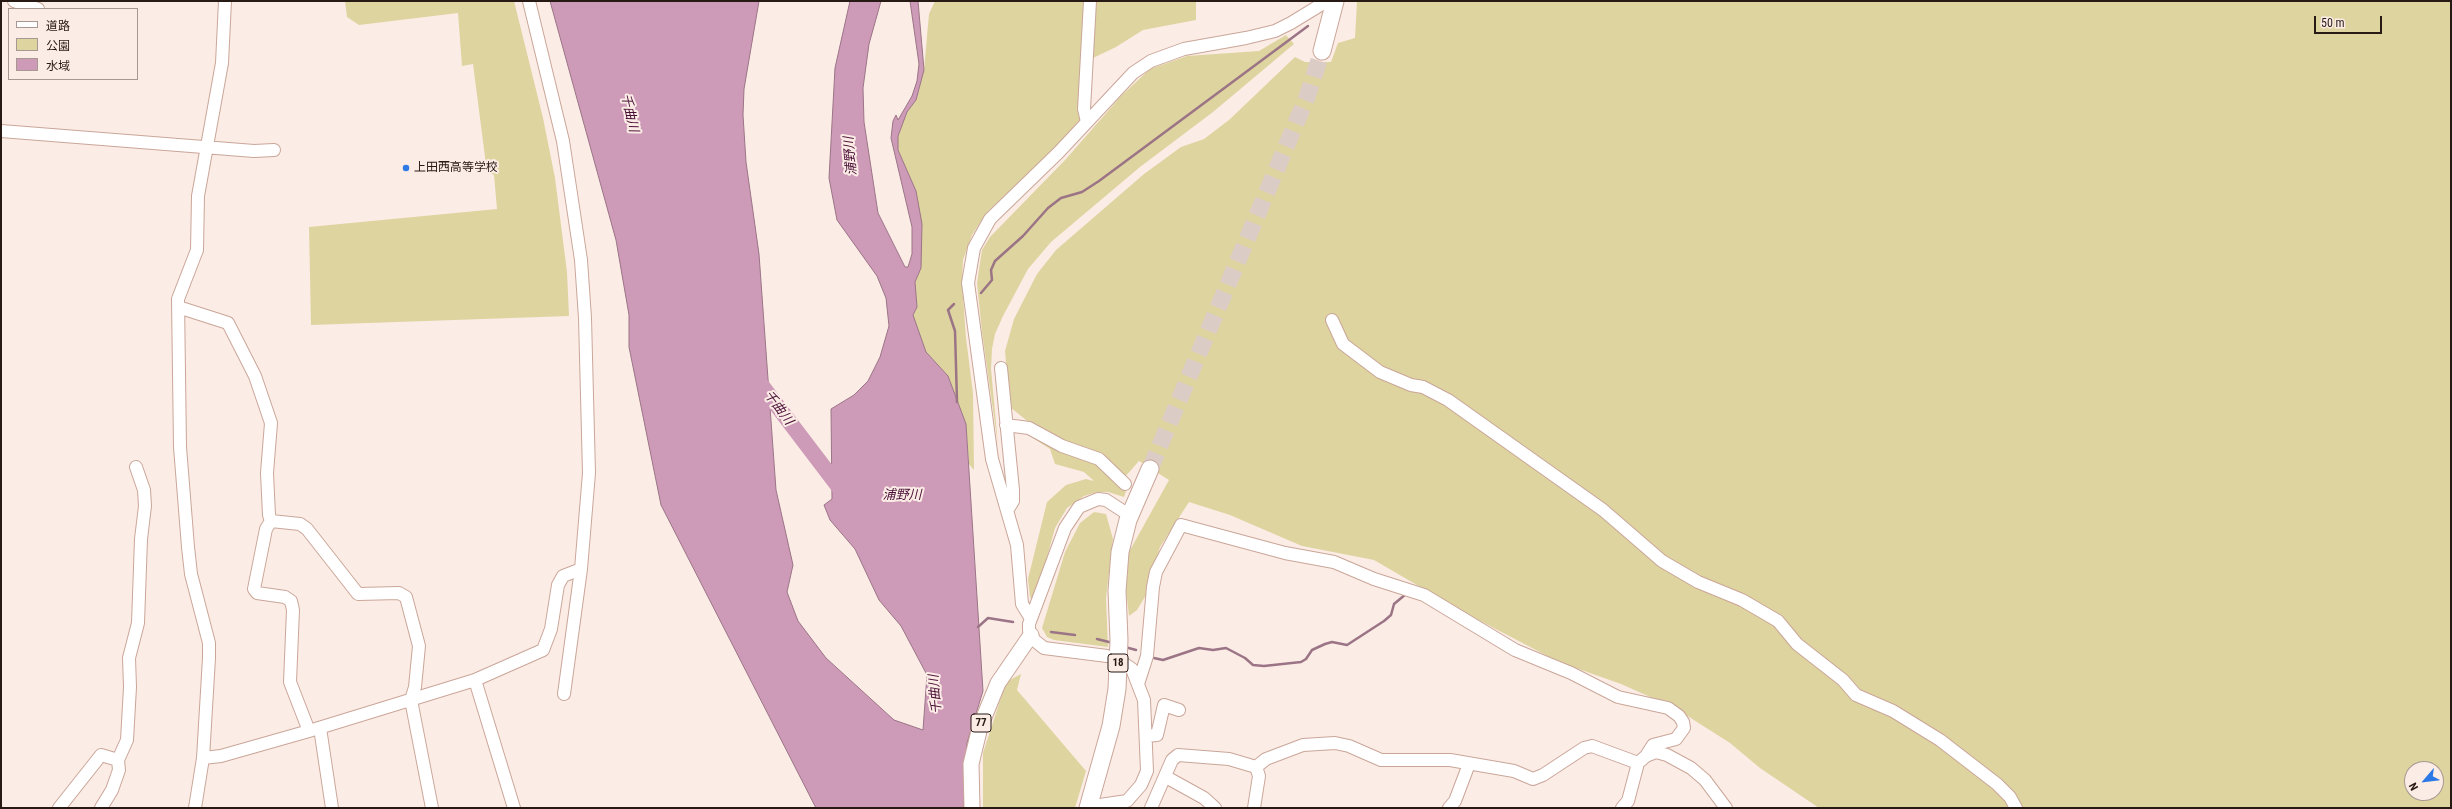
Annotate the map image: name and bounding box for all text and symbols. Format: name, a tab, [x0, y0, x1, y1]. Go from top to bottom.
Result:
legend	[8, 8, 138, 80]
scale bar	[2316, 8, 2384, 34]
text: 50 m	[2321, 16, 2345, 30]
text: 道路	[46, 19, 70, 33]
text: 公園	[46, 39, 70, 53]
text: 水域	[46, 59, 70, 73]
water label: 千曲川	[617, 92, 641, 134]
water label: 浦野川	[842, 136, 860, 176]
place label: 上田西高等学校	[414, 161, 498, 175]
marker: 上田西高等学校	[401, 163, 411, 173]
water label: 千曲川	[760, 388, 796, 428]
water label: 浦野川	[883, 488, 921, 504]
road number: 18	[1108, 654, 1128, 672]
water label: 千曲川	[927, 674, 945, 714]
road number: 77	[971, 714, 991, 732]
north arrow	[2404, 761, 2444, 801]
text: N	[2407, 780, 2421, 792]

